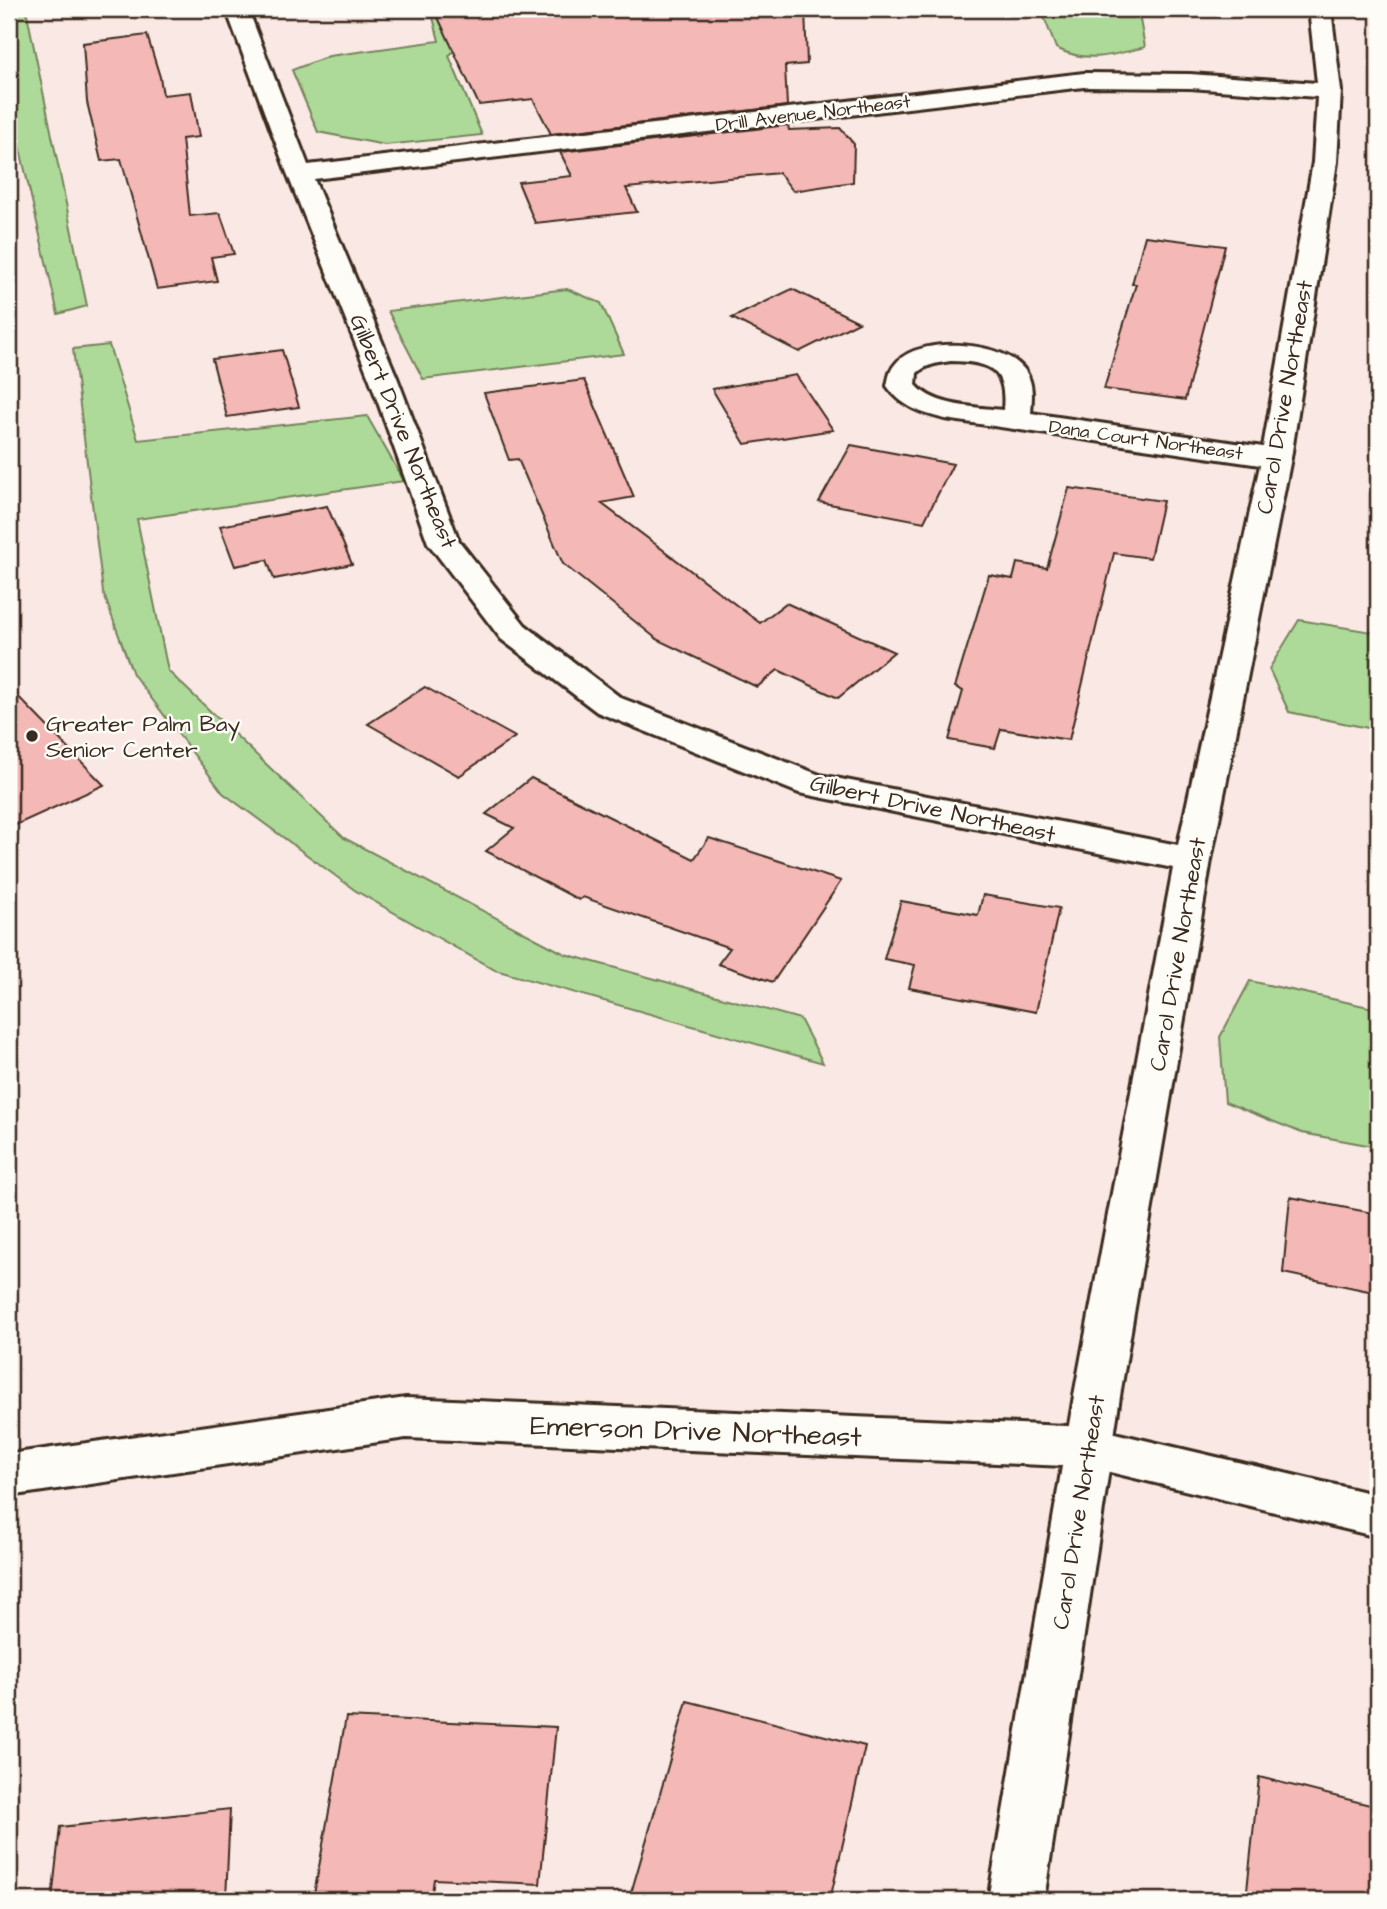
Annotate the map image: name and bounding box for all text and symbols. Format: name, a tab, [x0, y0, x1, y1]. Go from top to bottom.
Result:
street label: Drill Avenue Northeast	[714, 88, 912, 139]
street label: Carol Drive Northeast	[1249, 277, 1321, 517]
street label: Gilbert Drive Northeast	[341, 309, 465, 554]
street label: Dana Court Northeast	[1047, 414, 1245, 468]
place label: Greater Palm Bay Senior Center	[46, 708, 241, 766]
marker: Greater Palm Bay Senior Center	[24, 728, 40, 744]
street label: Gilbert Drive Northeast	[807, 767, 1059, 851]
street label: Carol Drive Northeast	[1142, 834, 1214, 1074]
street label: Carol Drive Northeast	[1045, 1392, 1113, 1632]
street label: Emerson Drive Northeast	[530, 1406, 863, 1457]

